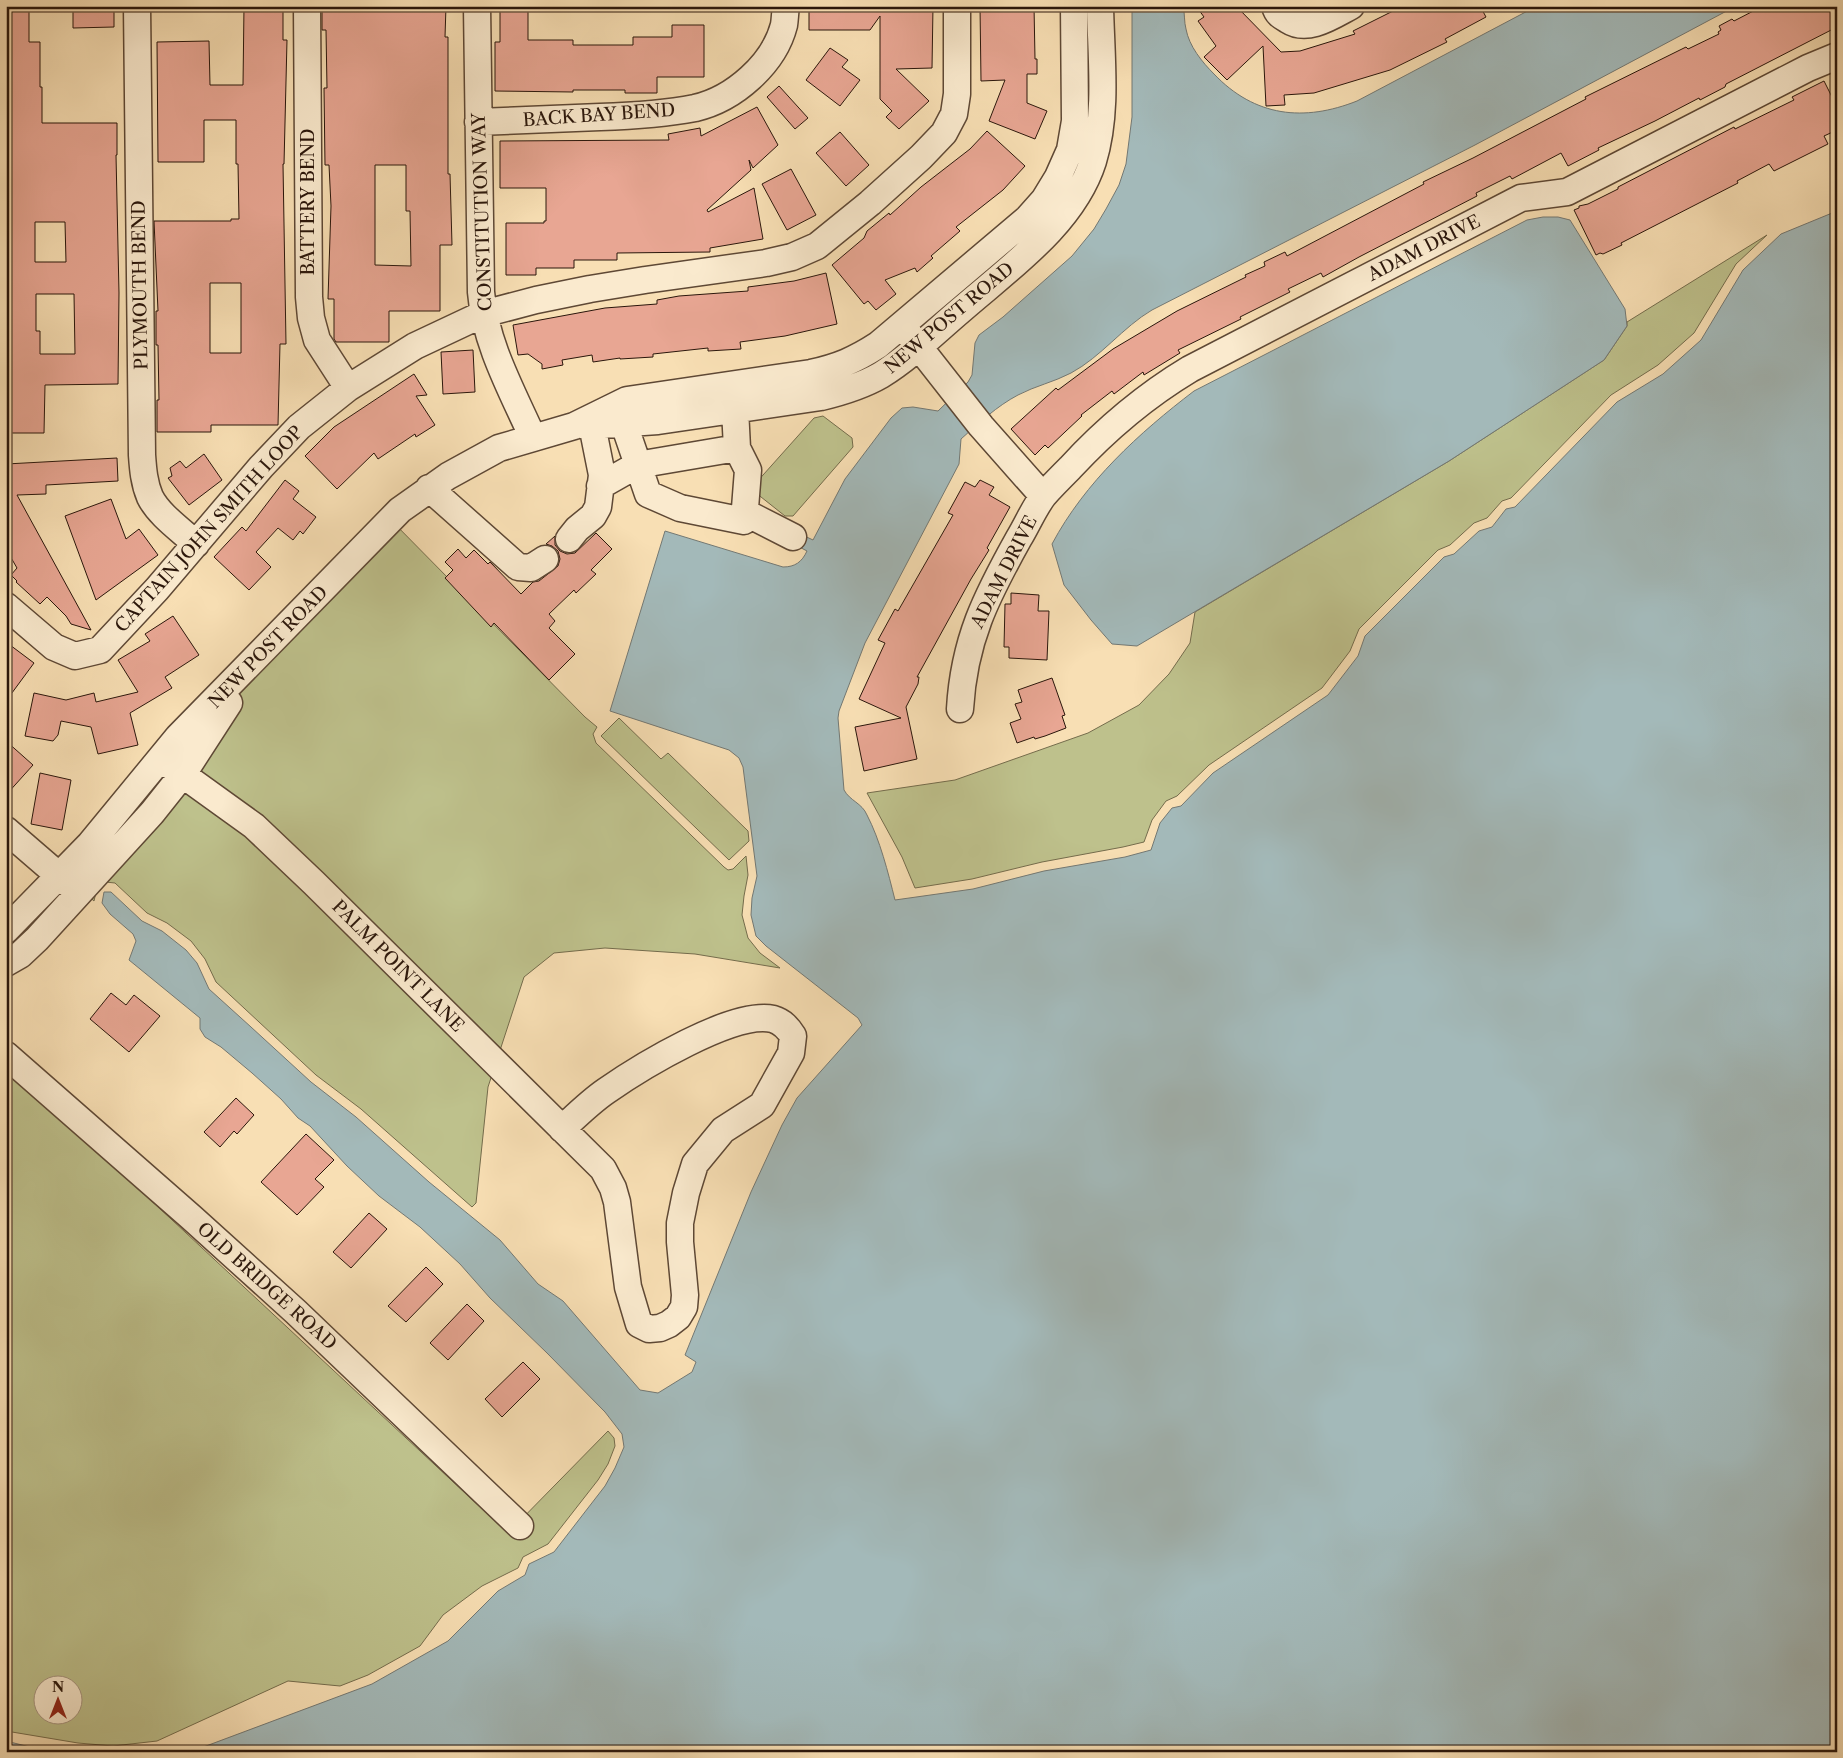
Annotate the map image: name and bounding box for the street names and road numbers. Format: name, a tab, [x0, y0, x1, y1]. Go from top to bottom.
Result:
street label: BACK BAY BEND	[522, 99, 676, 131]
street label: CONSTITUTION WAY	[467, 111, 496, 312]
street label: BATTERY BEND	[297, 128, 319, 276]
street label: PLYMOUTH BEND	[128, 200, 152, 370]
street label: ADAM DRIVE	[1363, 210, 1484, 286]
street label: NEW POST ROAD	[880, 258, 1018, 378]
street label: CAPTAIN JOHN SMITH LOOP	[110, 421, 308, 637]
street label: ADAM DRIVE	[966, 512, 1042, 633]
street label: NEW POST ROAD	[204, 581, 332, 713]
street label: PALM POINT LANE	[327, 895, 469, 1037]
street label: OLD BRIDGE ROAD	[193, 1218, 341, 1354]

